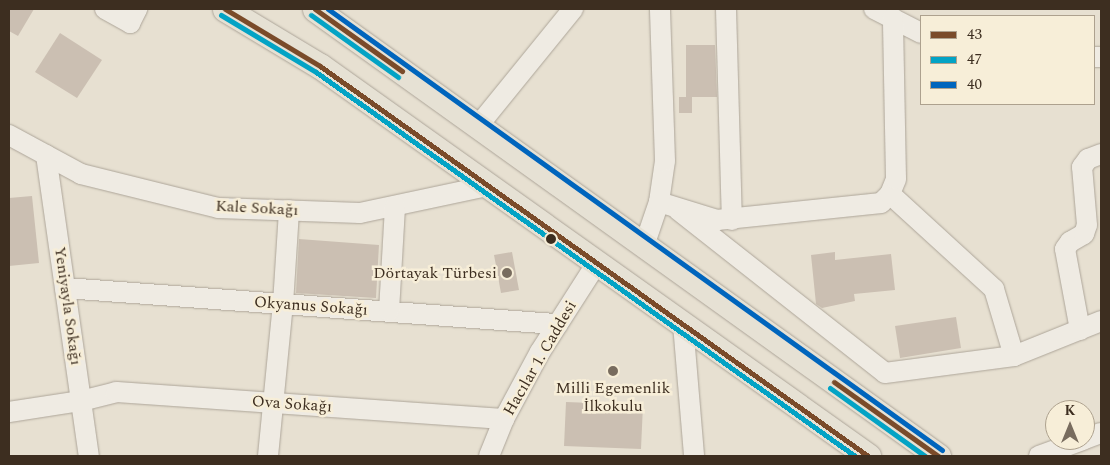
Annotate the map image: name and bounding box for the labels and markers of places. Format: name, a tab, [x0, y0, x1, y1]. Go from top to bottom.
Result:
unlabelled marker	[546, 234, 556, 244]
place label: Dörtayak Türbesi	[373, 263, 497, 283]
marker: Dörtayak Türbesi	[501, 267, 513, 279]
marker: Milli Egemenlik İlkokulu	[607, 365, 619, 377]
place label: Milli Egemenlik İlkokulu	[556, 378, 670, 416]

